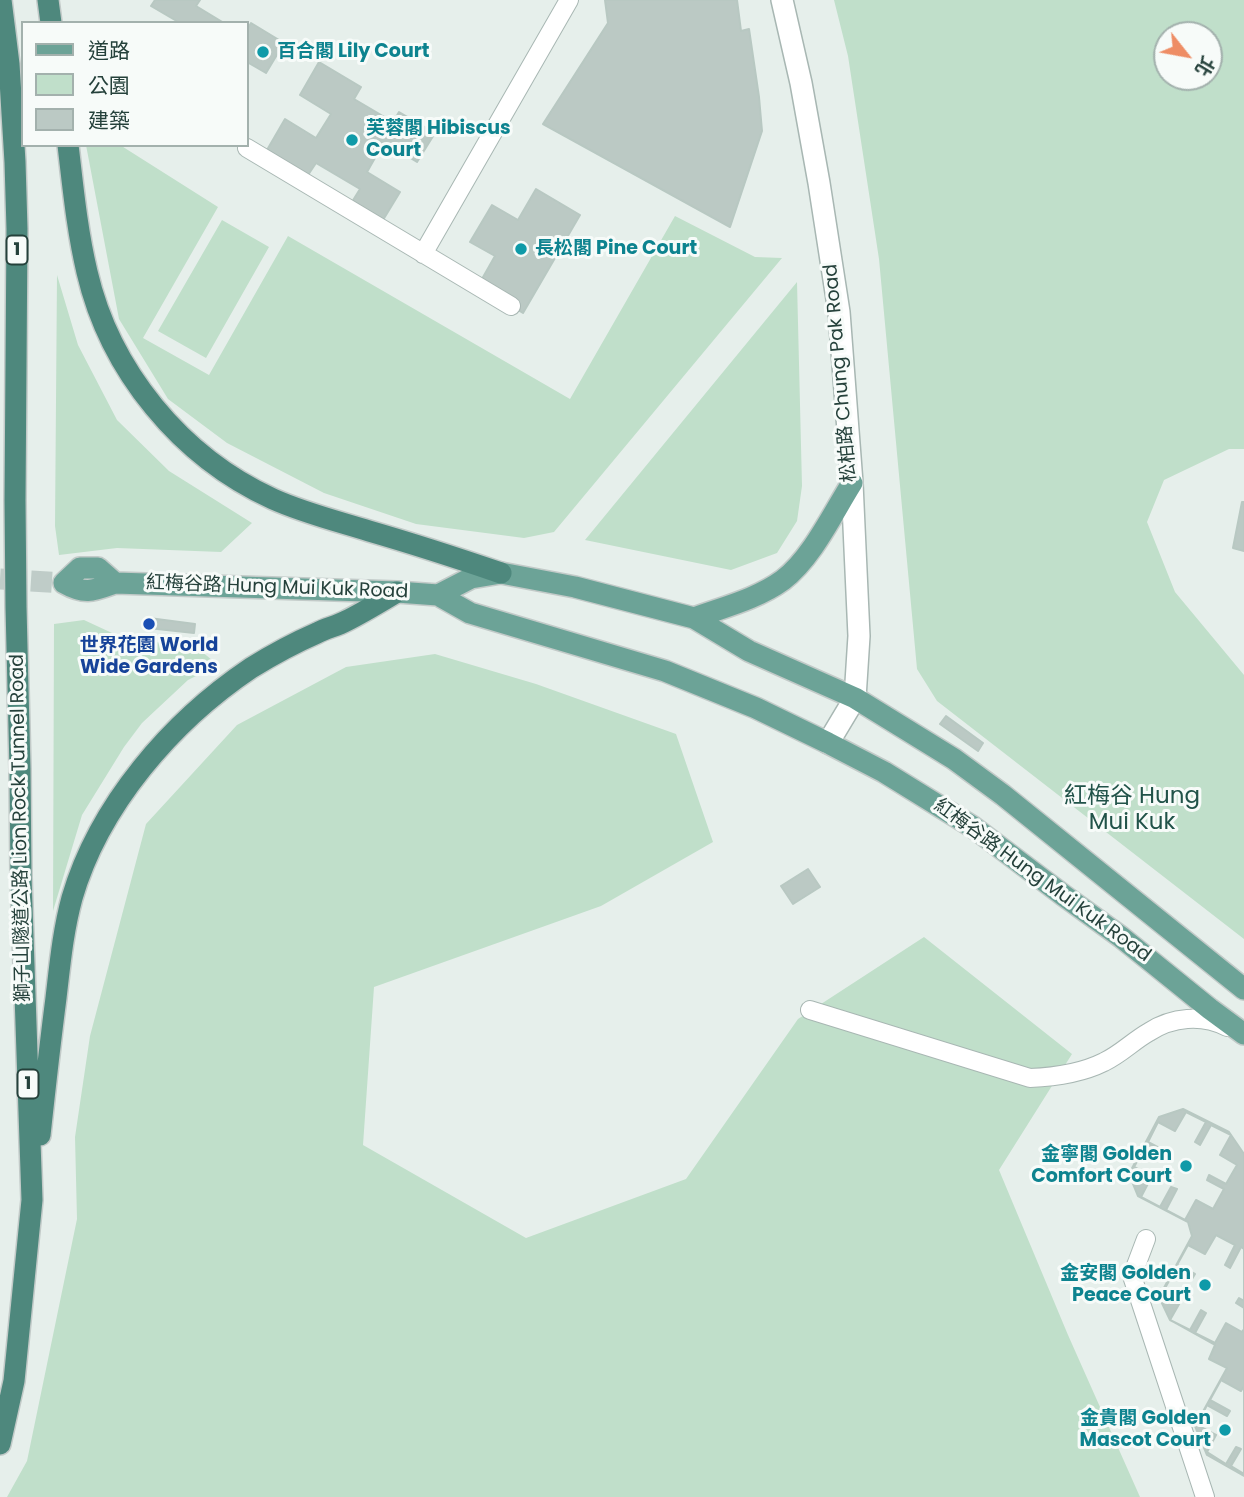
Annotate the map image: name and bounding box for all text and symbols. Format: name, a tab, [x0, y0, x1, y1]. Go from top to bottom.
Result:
legend	[21, 21, 248, 147]
north arrow	[1153, 21, 1223, 91]
text: 道路	[88, 36, 130, 65]
place label: 百合閣 Lily Court	[277, 41, 430, 63]
marker: 百合閣 Lily Court	[255, 44, 271, 60]
text: 北	[1188, 51, 1221, 81]
text: 公園	[88, 71, 130, 100]
text: 建築	[88, 106, 130, 135]
place label: 芙蓉閣 Hibiscus Court	[366, 118, 511, 162]
marker: 芙蓉閣 Hibiscus Court	[344, 132, 360, 148]
road number: 1	[6, 236, 28, 264]
place label: 長松閣 Pine Court	[535, 238, 697, 260]
marker: 長松閣 Pine Court	[513, 241, 529, 257]
street label: 松柏路 Chung Pak Road	[820, 263, 862, 483]
street label: 紅梅谷路 Hung Mui Kuk Road	[145, 572, 409, 604]
marker: 世界花園 World Wide Gardens	[141, 616, 157, 632]
place label: 世界花園 World Wide Gardens	[80, 635, 218, 679]
street label: 獅子山隧道公路 Lion Rock Tunnel Road	[7, 654, 35, 1002]
district label: 紅梅谷 Hung Mui Kuk	[1064, 783, 1200, 837]
street label: 紅梅谷路 Hung Mui Kuk Road	[929, 795, 1155, 967]
road number: 1	[18, 1070, 38, 1098]
place label: 金寧閣 Golden Comfort Court	[1031, 1144, 1172, 1188]
marker: 金寧閣 Golden Comfort Court	[1178, 1158, 1194, 1174]
place label: 金安閣 Golden Peace Court	[1060, 1263, 1191, 1307]
marker: 金安閣 Golden Peace Court	[1197, 1277, 1213, 1293]
place label: 金貴閣 Golden Mascot Court	[1079, 1408, 1211, 1452]
marker: 金貴閣 Golden Mascot Court	[1217, 1422, 1233, 1438]

